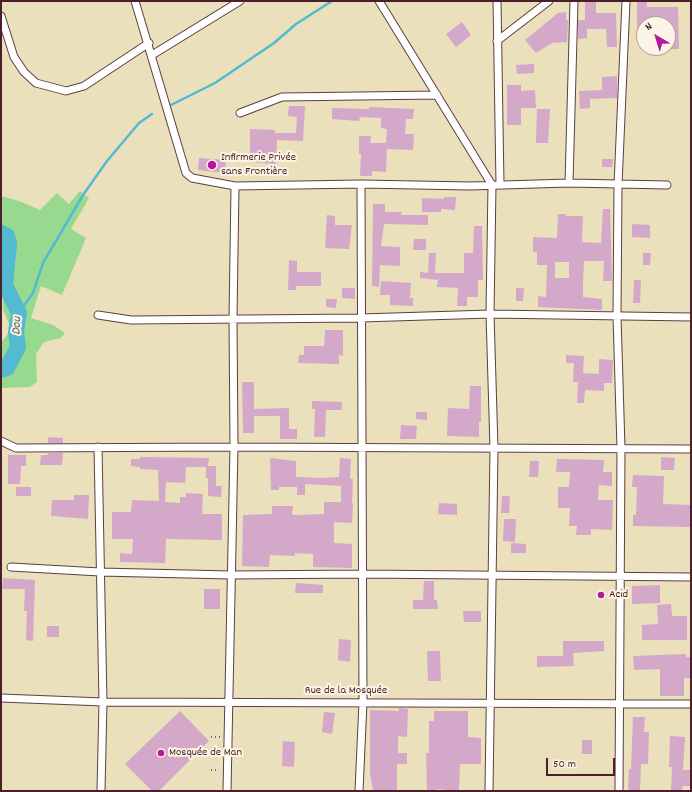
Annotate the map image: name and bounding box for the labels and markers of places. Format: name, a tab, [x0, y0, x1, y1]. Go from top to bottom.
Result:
place label: Infirmerie Privée sans Frontière	[221, 151, 296, 179]
marker: Infirmerie Privée sans Frontière	[206, 159, 218, 171]
place label: Acid	[609, 588, 628, 602]
marker: Acid	[596, 590, 606, 600]
place label: Mosquée de Man	[169, 746, 242, 760]
marker: Mosquée de Man	[156, 748, 166, 758]

